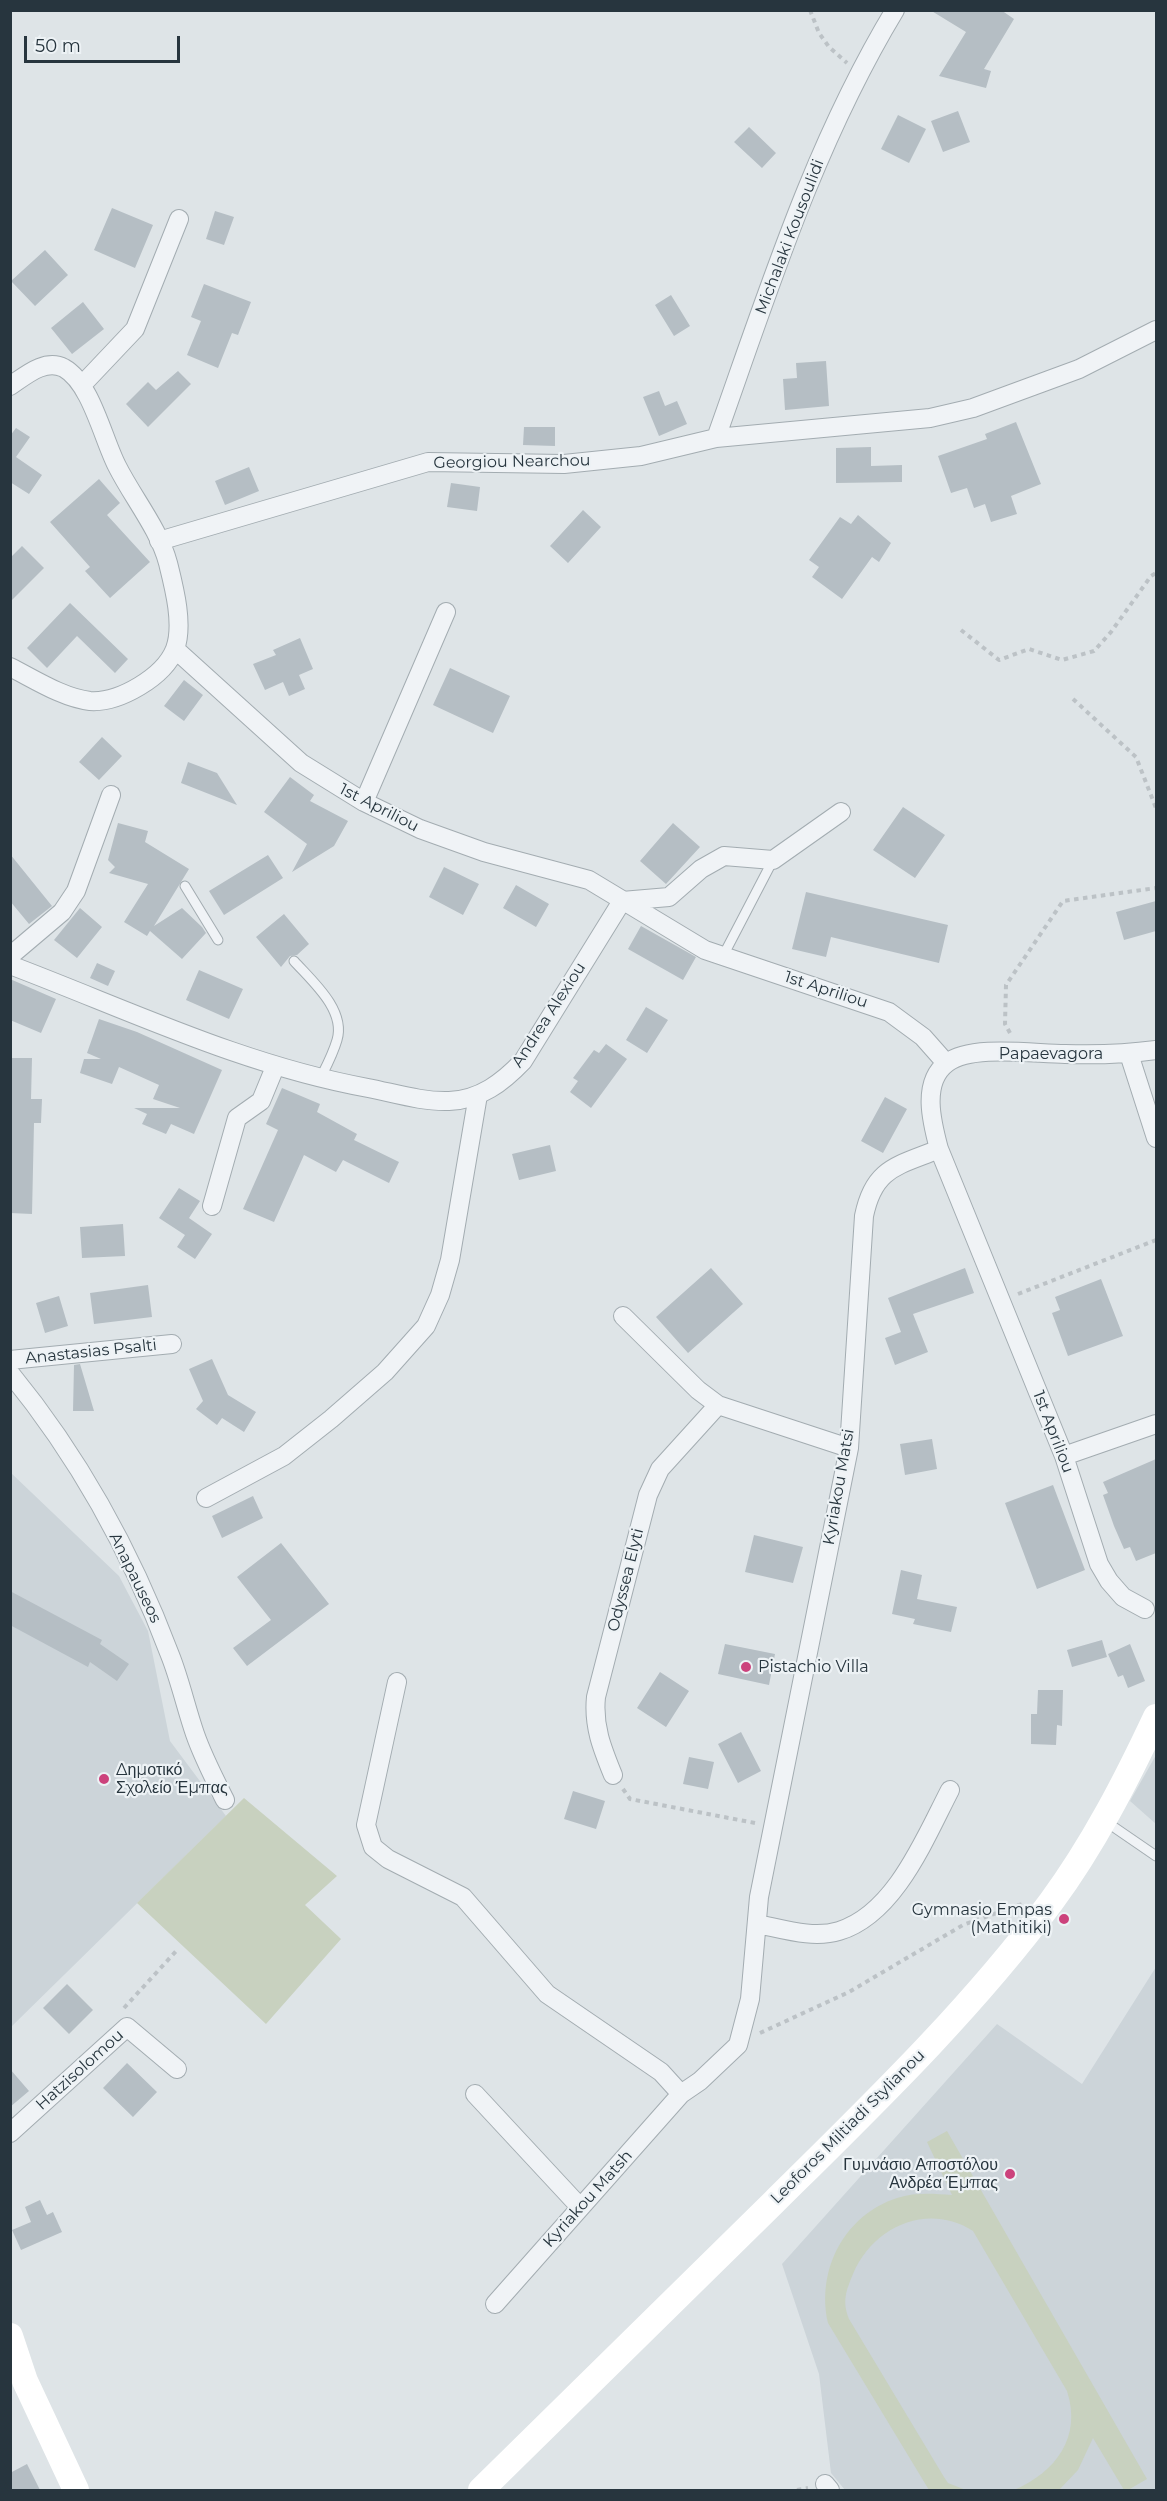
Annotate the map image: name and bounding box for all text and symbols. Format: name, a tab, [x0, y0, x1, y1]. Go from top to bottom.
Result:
scale bar	[27, 24, 183, 62]
text: 50 m	[35, 35, 81, 57]
street label: Michalaki Kousoulidi	[752, 157, 828, 317]
street label: Georgiou Nearchou	[433, 451, 591, 473]
street label: 1st Apriliou	[336, 780, 422, 836]
street label: Andrea Alexiou	[508, 959, 590, 1071]
street label: 1st Apriliou	[782, 967, 870, 1013]
street label: Papaevagora	[999, 1044, 1103, 1064]
street label: Anastasias Psalti	[24, 1336, 158, 1368]
street label: 1st Apriliou	[1029, 1388, 1077, 1476]
street label: Kyriakou Matsi	[819, 1427, 859, 1547]
street label: Odyssea Elyti	[604, 1526, 648, 1634]
street label: Anapauseos	[105, 1530, 165, 1626]
place label: Pistachio Villa	[758, 1657, 869, 1677]
marker: Pistachio Villa	[739, 1660, 753, 1674]
place label: Δημοτικό Σχολείο Έμπας	[116, 1760, 228, 1798]
marker: Δημοτικό Σχολείο Έμπας	[97, 1772, 111, 1786]
place label: Gymnasio Empas (Mathitiki)	[912, 1900, 1052, 1938]
marker: Gymnasio Empas (Mathitiki)	[1057, 1912, 1071, 1926]
street label: Hatzisolomou	[32, 2026, 128, 2114]
street label: Leoforos Miltiadi Stylianou	[767, 2046, 929, 2208]
street label: Kyriakou Matsh	[539, 2146, 637, 2252]
place label: Γυμνάσιο Αποστόλου Ανδρέα Έμπας	[843, 2155, 998, 2193]
marker: Γυμνάσιο Αποστόλου Ανδρέα Έμπας	[1003, 2167, 1017, 2181]

